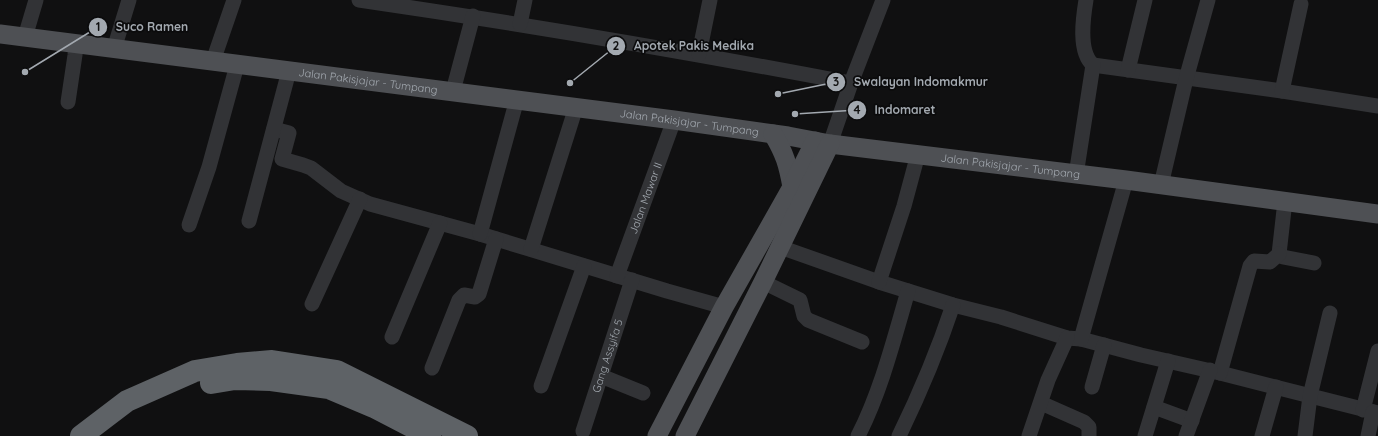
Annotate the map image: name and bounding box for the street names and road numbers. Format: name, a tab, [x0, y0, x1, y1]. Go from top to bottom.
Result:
street label: Jalan Pakisjajar - Tumpang	[298, 65, 438, 97]
street label: Jalan Pakisjajar - Tumpang	[619, 106, 760, 139]
street label: Jalan Pakisjajar - Tumpang	[940, 151, 1081, 181]
street label: Jalan Mawar II	[626, 160, 665, 236]
street label: Gang Assyifa 5	[589, 317, 626, 394]

